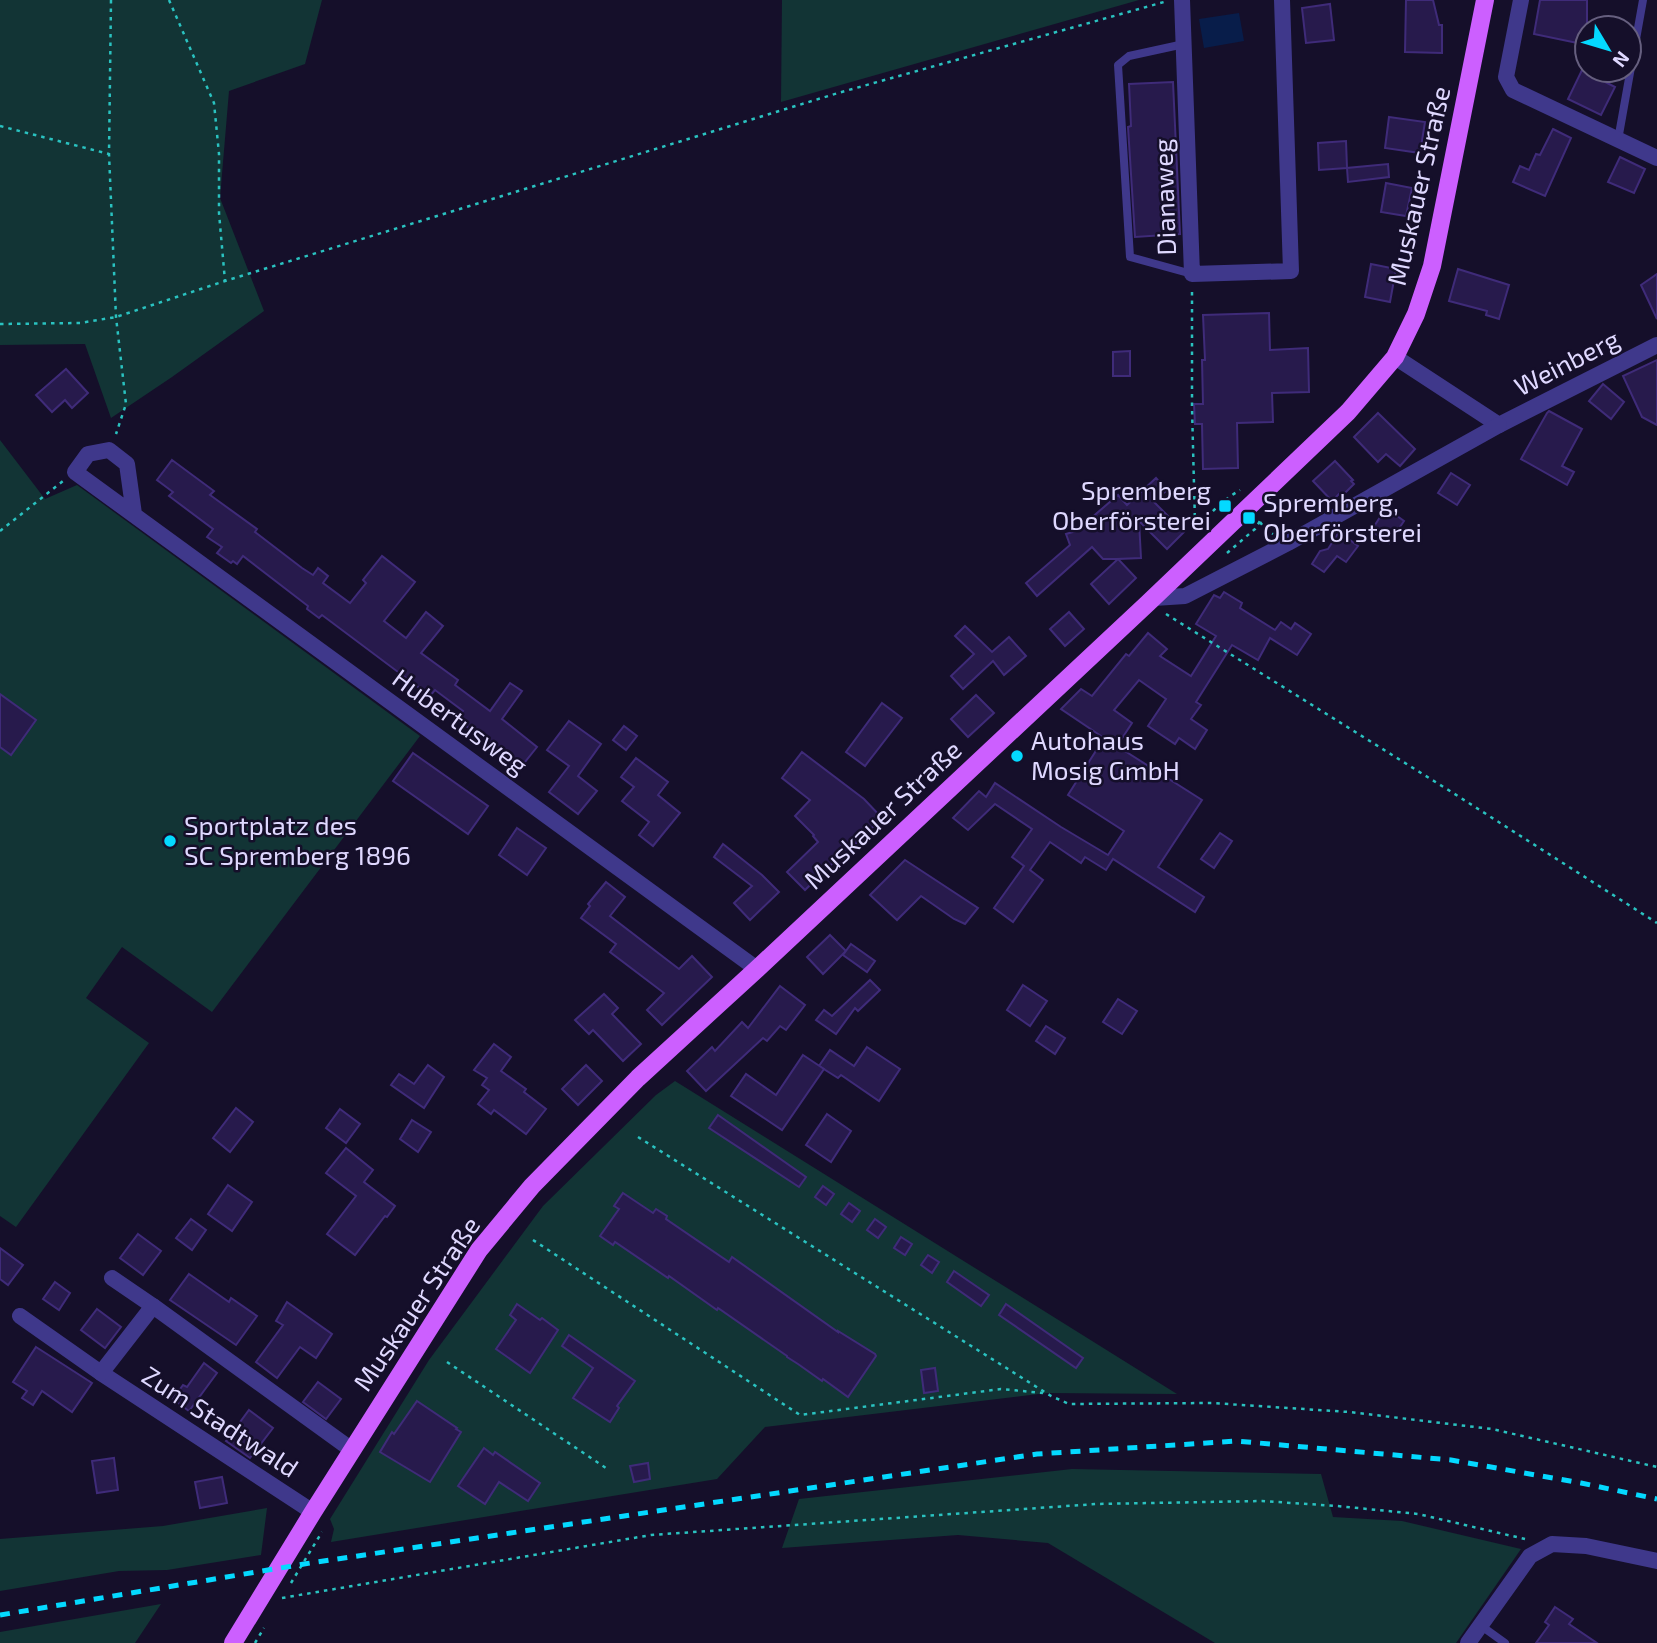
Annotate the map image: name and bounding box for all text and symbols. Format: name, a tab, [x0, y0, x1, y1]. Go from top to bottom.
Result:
north arrow	[1573, 14, 1643, 84]
text: N	[1609, 47, 1635, 72]
street label: Muskauer Straße	[1380, 83, 1456, 288]
street label: Dianaweg	[1146, 138, 1181, 256]
street label: Weinberg	[1509, 322, 1624, 401]
place label: Spremberg Oberförsterei	[1052, 474, 1211, 535]
place label: Spremberg, Oberförsterei	[1263, 486, 1422, 547]
marker: Spremberg Oberförsterei	[1217, 498, 1233, 514]
marker: Spremberg, Oberförsterei	[1241, 510, 1257, 526]
street label: Hubertusweg	[387, 661, 534, 780]
place label: Autohaus Mosig GmbH	[1031, 724, 1180, 785]
street label: Muskauer Straße	[797, 733, 967, 895]
marker: Autohaus Mosig GmbH	[1009, 748, 1025, 764]
place label: Sportplatz des SC Spremberg 1896	[184, 809, 411, 870]
marker: Sportplatz des SC Spremberg 1896	[162, 833, 178, 849]
street label: Muskauer Straße	[346, 1210, 485, 1396]
street label: Zum Stadtwald	[137, 1359, 305, 1483]

